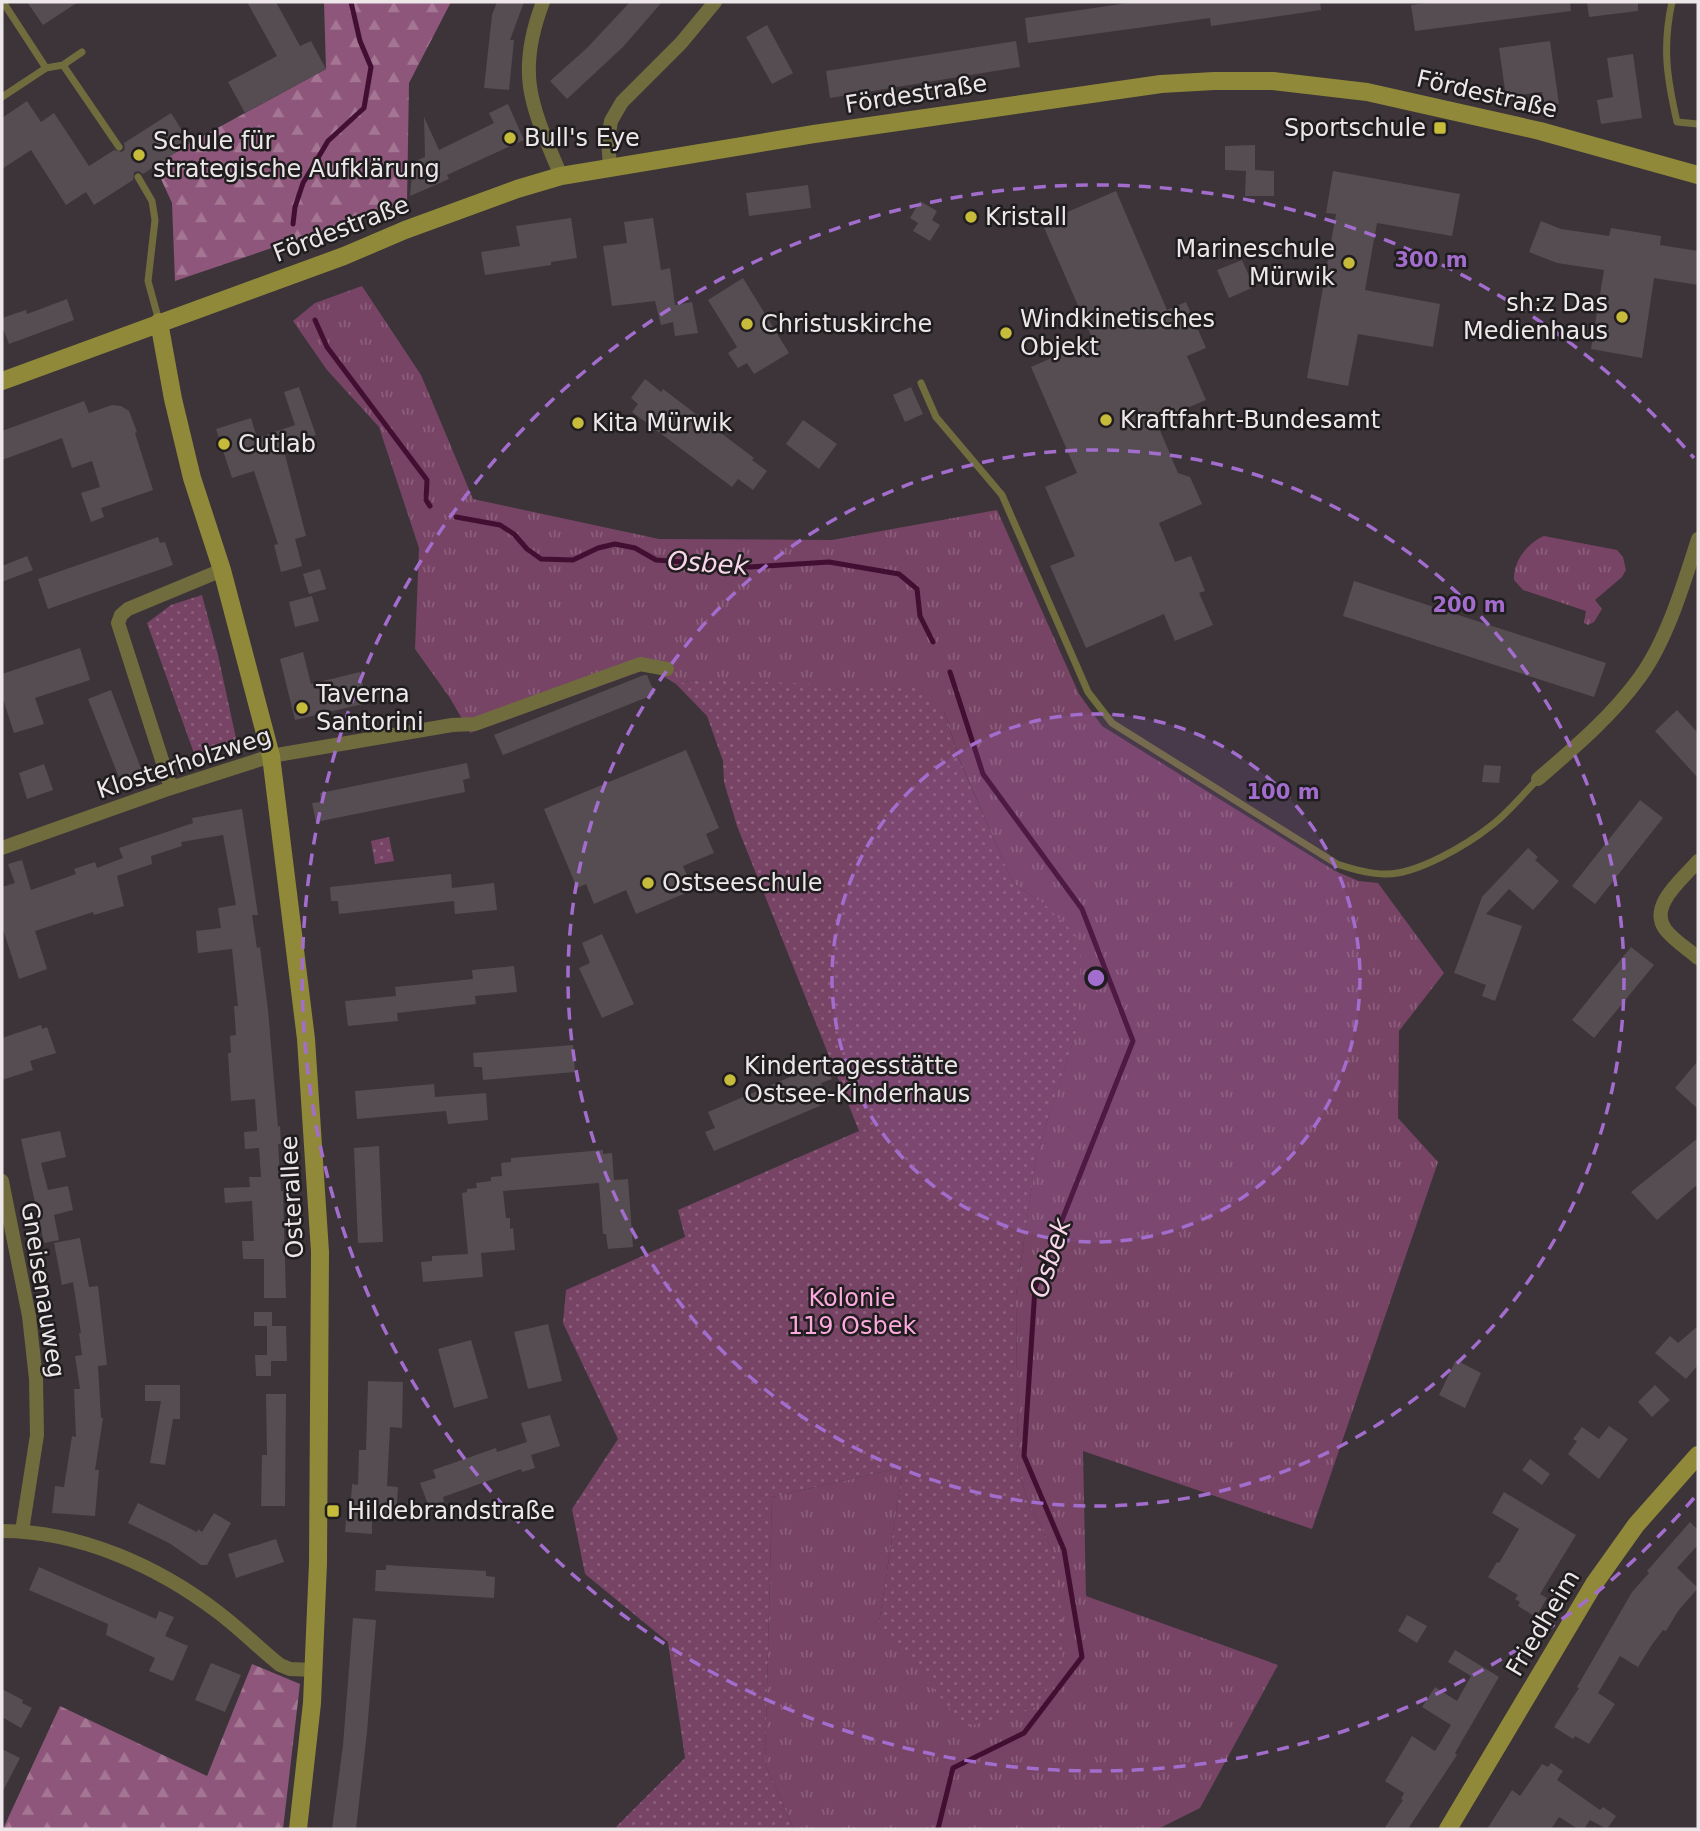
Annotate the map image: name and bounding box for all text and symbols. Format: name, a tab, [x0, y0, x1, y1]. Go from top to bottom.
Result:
street label: Fördestraße	[1414, 64, 1560, 124]
street label: Fördestraße	[843, 69, 989, 119]
place label: Sportschule	[1284, 114, 1426, 142]
marker: Sportschule	[1432, 120, 1448, 136]
place label: Bull's Eye	[524, 124, 640, 152]
place label: Schule für strategische Aufklärung	[153, 127, 440, 183]
marker: Bull's Eye	[502, 130, 518, 146]
marker: Schule für strategische Aufklärung	[131, 147, 147, 163]
street label: Fördestraße	[269, 190, 413, 268]
place label: Kristall	[985, 203, 1067, 231]
marker: Kristall	[963, 209, 979, 225]
place label: Marineschule Mürwik	[1176, 235, 1335, 291]
text: 300 m	[1394, 248, 1468, 272]
marker: Marineschule Mürwik	[1341, 255, 1357, 271]
place label: sh:z Das Medienhaus	[1463, 289, 1608, 345]
place label: Windkinetisches Objekt	[1020, 305, 1215, 361]
marker: sh:z Das Medienhaus	[1614, 309, 1630, 325]
place label: Christuskirche	[761, 310, 932, 338]
marker: Christuskirche	[739, 316, 755, 332]
marker: Windkinetisches Objekt	[998, 325, 1014, 341]
place label: Kraftfahrt-Bundesamt	[1120, 406, 1380, 434]
place label: Kita Mürwik	[592, 409, 732, 437]
marker: Kraftfahrt-Bundesamt	[1098, 412, 1114, 428]
marker: Kita Mürwik	[570, 415, 586, 431]
place label: Cutlab	[238, 430, 316, 458]
marker: Cutlab	[216, 436, 232, 452]
water label: Osbek	[666, 545, 751, 581]
text: 200 m	[1432, 593, 1506, 617]
place label: Taverna Santorini	[315, 680, 424, 736]
marker: Taverna Santorini	[294, 700, 310, 716]
street label: Klosterholzweg	[93, 722, 275, 804]
text: 100 m	[1246, 780, 1320, 804]
place label: Ostseeschule	[662, 869, 822, 897]
marker: Ostseeschule	[640, 875, 656, 891]
centre of rings	[1084, 966, 1108, 990]
place label: Kindertagesstätte Ostsee-Kinderhaus	[744, 1052, 970, 1108]
marker: Kindertagesstätte Ostsee-Kinderhaus	[722, 1072, 738, 1088]
street label: Osterallee	[275, 1135, 309, 1259]
street label: Gneisenauweg	[15, 1200, 71, 1380]
water label: Osbek	[1023, 1214, 1077, 1301]
park label: Kolonie 119 Osbek	[788, 1284, 916, 1340]
place label: Hildebrandstraße	[347, 1497, 555, 1525]
marker: Hildebrandstraße	[325, 1503, 341, 1519]
street label: Friedheim	[1500, 1565, 1586, 1681]

